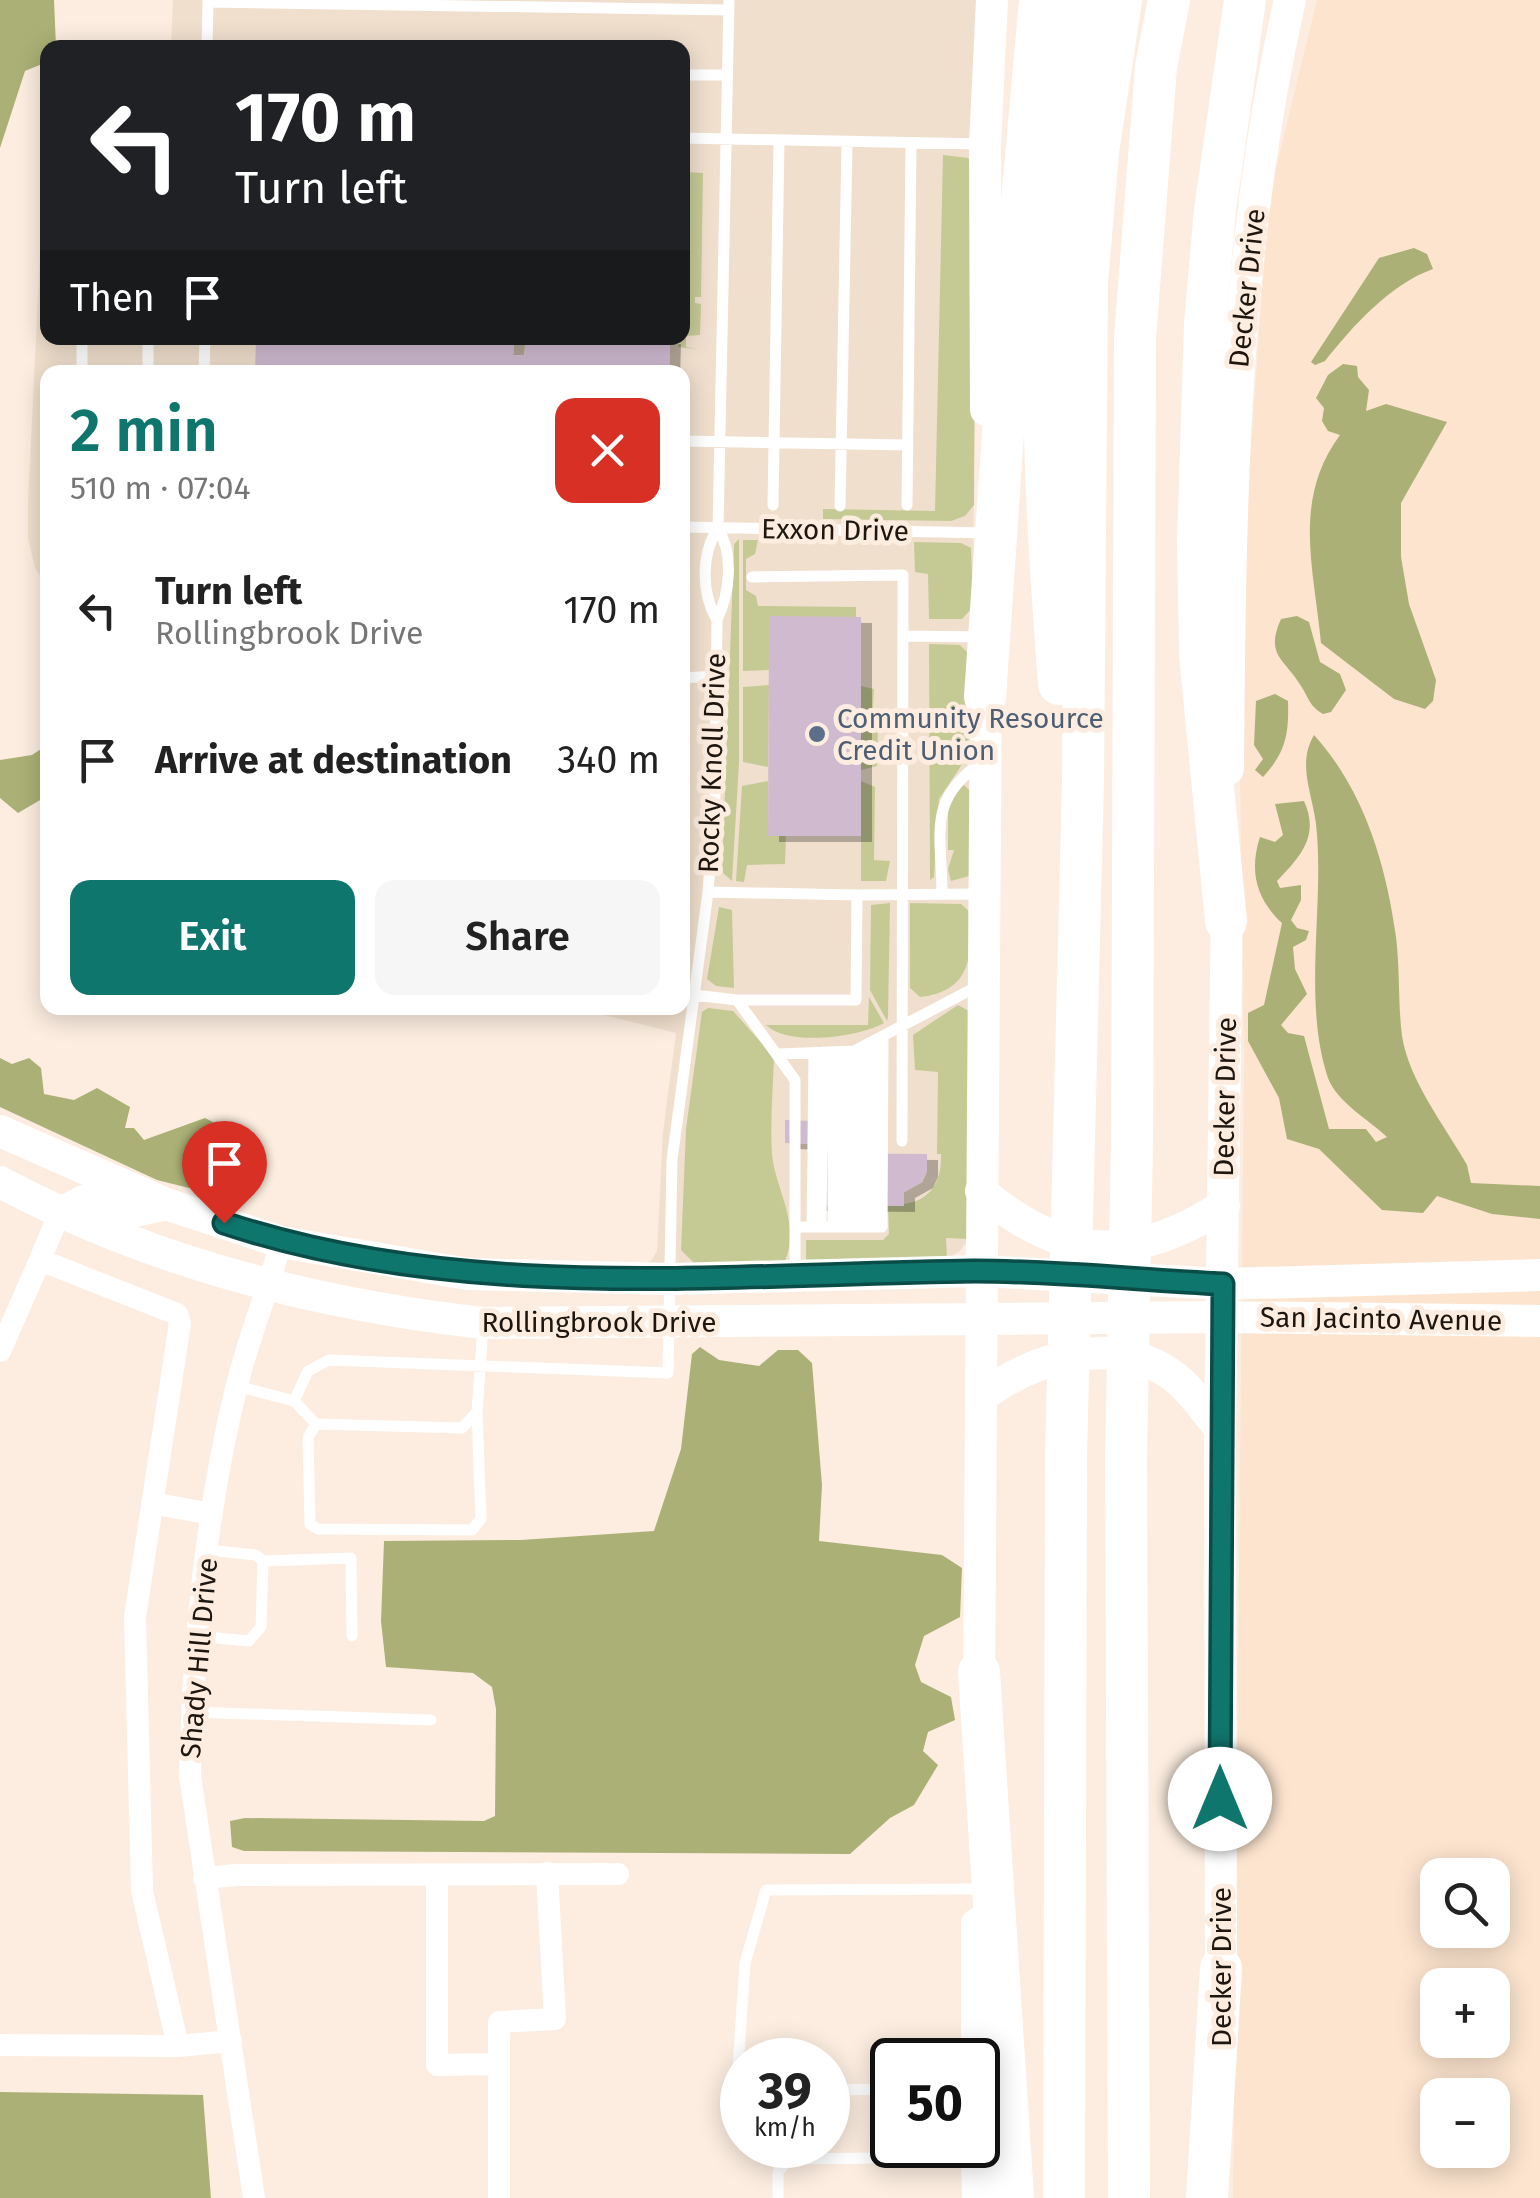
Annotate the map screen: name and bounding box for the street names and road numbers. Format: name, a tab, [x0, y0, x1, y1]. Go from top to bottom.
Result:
street label: Decker Drive	[1222, 207, 1272, 369]
street label: Exxon Drive	[761, 512, 909, 548]
street label: Rocky Knoll Drive	[692, 652, 732, 874]
street label: Decker Drive	[1207, 1017, 1243, 1177]
street label: San Jacinto Avenue	[1260, 1300, 1502, 1338]
street label: Rollingbrook Drive	[482, 1306, 716, 1339]
street label: Shady Hill Drive	[174, 1556, 224, 1760]
street label: Decker Drive	[1205, 1887, 1238, 2047]

